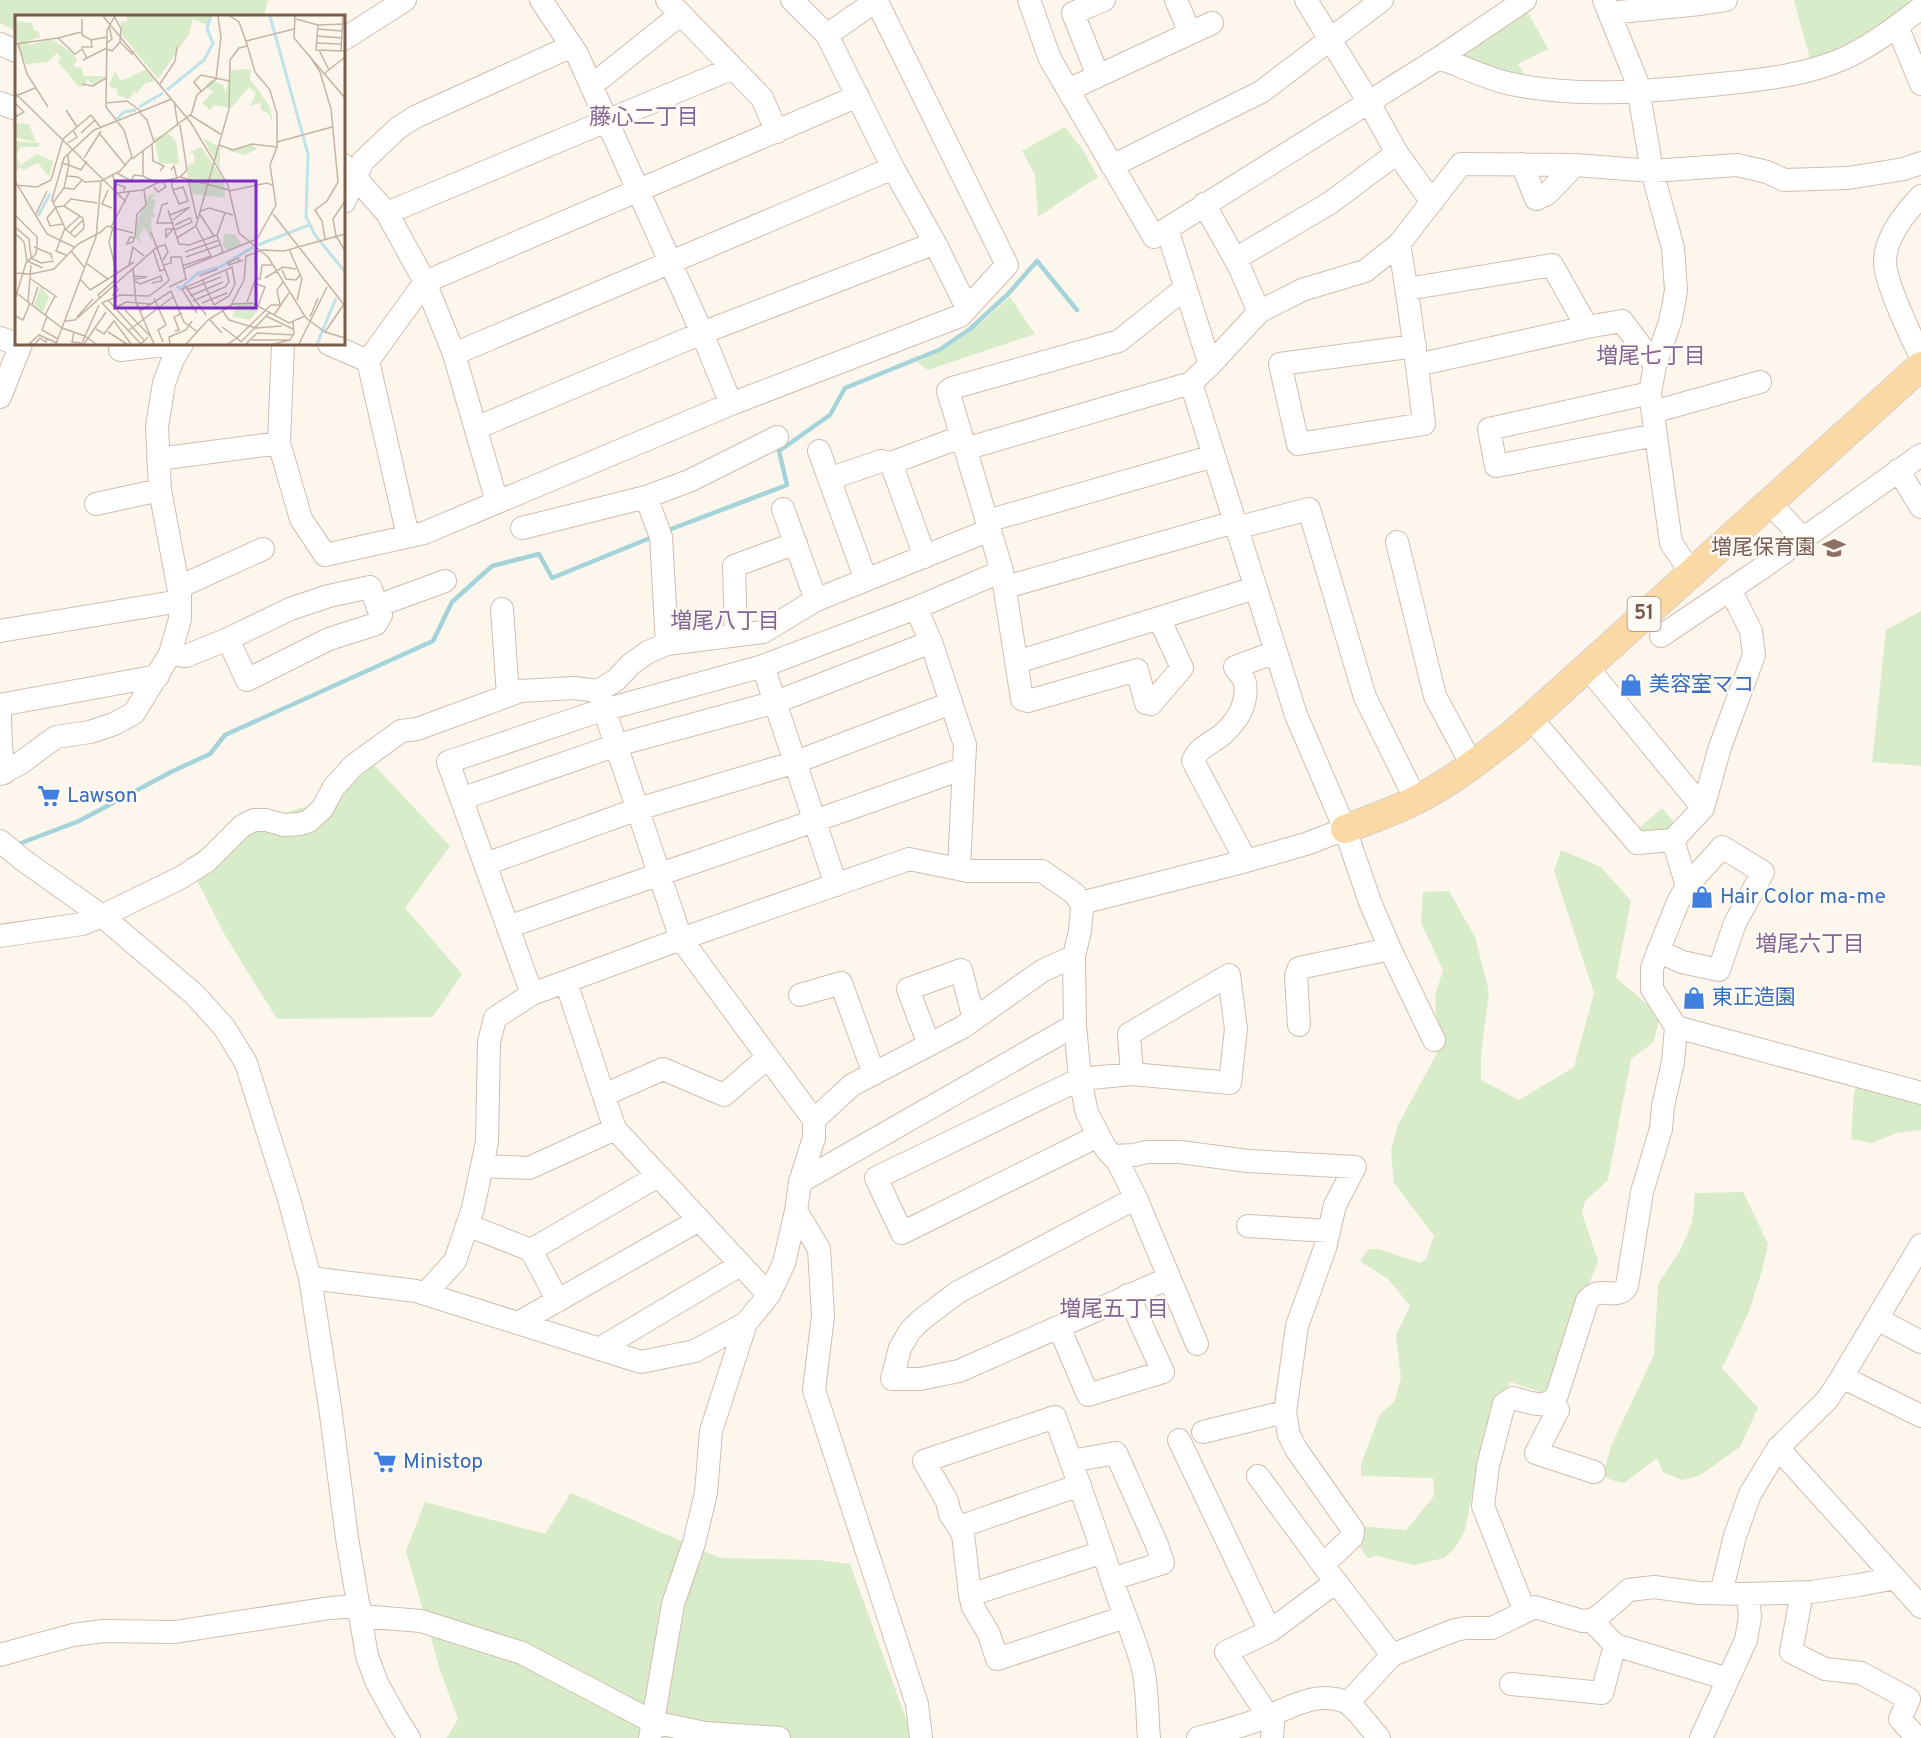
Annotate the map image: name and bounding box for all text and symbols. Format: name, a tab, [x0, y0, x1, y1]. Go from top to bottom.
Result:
inset map	[15, 15, 345, 345]
district label: 藤心二丁目	[589, 105, 699, 132]
district label: 増尾七丁目	[1596, 344, 1706, 371]
place label: 増尾保育園	[1711, 535, 1816, 562]
school or university icon: 増尾保育園	[1821, 535, 1847, 561]
road number: 51	[1628, 597, 1660, 631]
district label: 増尾八丁目	[670, 609, 780, 636]
shop icon: 美容室マコ	[1618, 672, 1644, 698]
place label: 美容室マコ	[1649, 672, 1754, 699]
supermarket icon: Lawson	[36, 783, 62, 809]
place label: Lawson	[67, 783, 138, 810]
shop icon: Hair Color ma-me	[1689, 884, 1715, 910]
place label: Hair Color ma-me	[1720, 884, 1886, 911]
district label: 増尾六丁目	[1755, 932, 1865, 959]
shop icon: 東正造園	[1681, 985, 1707, 1011]
place label: 東正造園	[1712, 985, 1796, 1012]
district label: 増尾五丁目	[1059, 1297, 1169, 1324]
supermarket icon: Ministop	[372, 1449, 398, 1475]
place label: Ministop	[403, 1449, 483, 1476]

